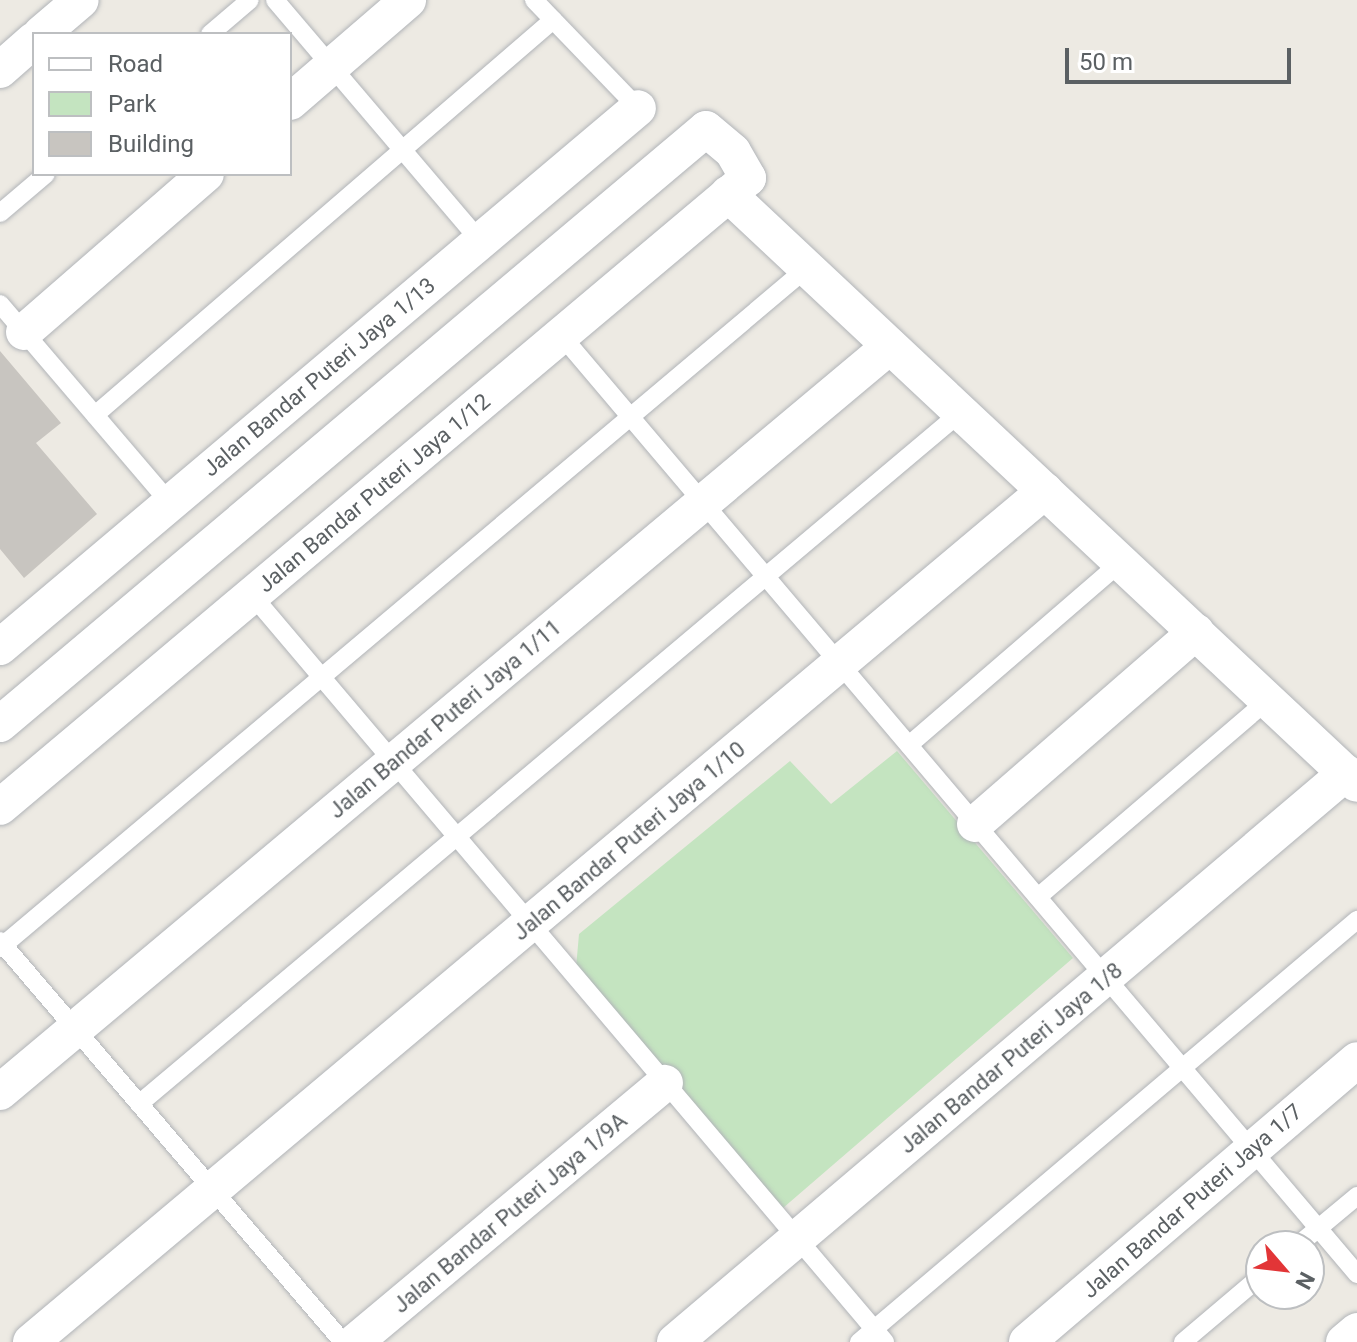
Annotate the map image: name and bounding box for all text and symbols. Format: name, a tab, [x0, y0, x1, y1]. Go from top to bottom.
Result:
legend	[32, 32, 292, 176]
scale bar	[1069, 32, 1295, 82]
text: 50 m	[1079, 48, 1133, 76]
text: Road	[108, 50, 163, 78]
text: Park	[108, 90, 156, 118]
text: Building	[108, 130, 194, 158]
street label: Jalan Bandar Puteri Jaya 1/13	[198, 272, 440, 482]
street label: Jalan Bandar Puteri Jaya 1/12	[253, 388, 495, 598]
street label: Jalan Bandar Puteri Jaya 1/11	[324, 614, 566, 824]
street label: Jalan Bandar Puteri Jaya 1/10	[508, 736, 750, 946]
street label: Jalan Bandar Puteri Jaya 1/8	[894, 957, 1128, 1159]
street label: Jalan Bandar Puteri Jaya 1/7	[1077, 1098, 1307, 1304]
street label: Jalan Bandar Puteri Jaya 1/9A	[388, 1107, 632, 1319]
north arrow	[1245, 1230, 1325, 1310]
text: N	[1290, 1268, 1320, 1293]

